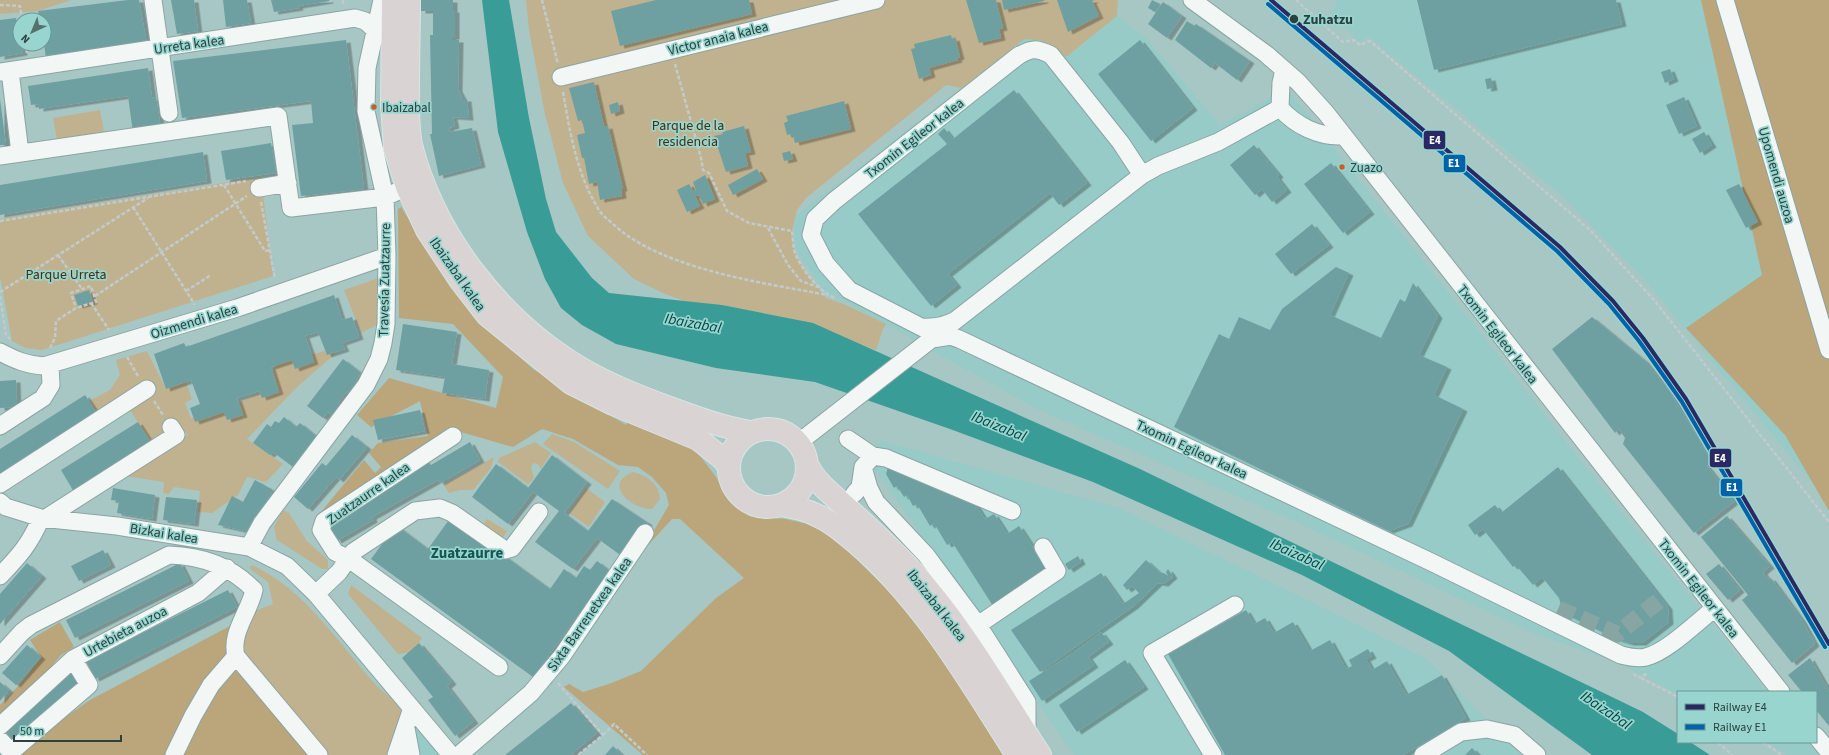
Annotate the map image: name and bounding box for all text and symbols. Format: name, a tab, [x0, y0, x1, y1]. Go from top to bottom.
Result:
place label: Zuhatzu	[1303, 10, 1353, 30]
north arrow	[12, 12, 52, 52]
marker: Zuhatzu	[1288, 13, 1300, 25]
street label: Victor anaia kalea	[666, 17, 771, 61]
street label: Urreta kalea	[153, 30, 226, 60]
text: N	[18, 31, 33, 47]
street label: Txomin Egileor kalea	[861, 94, 968, 184]
place label: Ibaizabal	[382, 99, 431, 117]
marker: Ibaizabal	[369, 102, 379, 112]
park label: Parque de la residencia	[652, 116, 724, 152]
street label: Upomendi auzoa	[1753, 125, 1799, 226]
line badge: E4	[1423, 130, 1446, 150]
text: E4	[1429, 133, 1441, 148]
line badge: E1	[1443, 154, 1466, 173]
text: E1	[1448, 156, 1460, 171]
place label: Zuazo	[1350, 159, 1383, 177]
marker: Zuazo	[1337, 162, 1347, 172]
street label: Travesía Zuatzaurre	[374, 223, 396, 337]
street label: Ibaizabal kalea	[424, 233, 490, 316]
park label: Parque Urreta	[25, 265, 107, 285]
street label: Txomin Egileor kalea	[1452, 281, 1542, 388]
street label: Oizmendi kalea	[148, 299, 240, 345]
water label: Ibaizabal	[663, 308, 723, 339]
water label: Ibaizabal	[968, 406, 1030, 447]
street label: Txomin Egileor kalea	[1133, 415, 1251, 485]
line badge: E4	[1709, 448, 1732, 468]
text: E4	[1714, 451, 1726, 466]
street label: Zuatzaurre kalea	[323, 458, 414, 530]
line badge: E1	[1720, 478, 1743, 497]
text: E1	[1726, 480, 1738, 495]
street label: Bizkai kalea	[128, 519, 199, 549]
water label: Ibaizabal	[1266, 533, 1327, 576]
street label: Txomin Egileor kalea	[1653, 535, 1743, 642]
district label: Zuatzaurre	[431, 543, 503, 564]
street label: Sixta Barrenetxea kalea	[543, 553, 637, 676]
street label: Ibaizabal kalea	[902, 565, 971, 646]
street label: Urtebieta auzoa	[80, 601, 171, 662]
water label: Ibaizabal	[1576, 686, 1636, 735]
legend	[1677, 691, 1817, 743]
text: Railway E4	[1713, 699, 1767, 716]
scale bar	[14, 717, 121, 743]
text: Railway E1	[1713, 719, 1767, 736]
text: 50 m	[20, 723, 44, 740]

